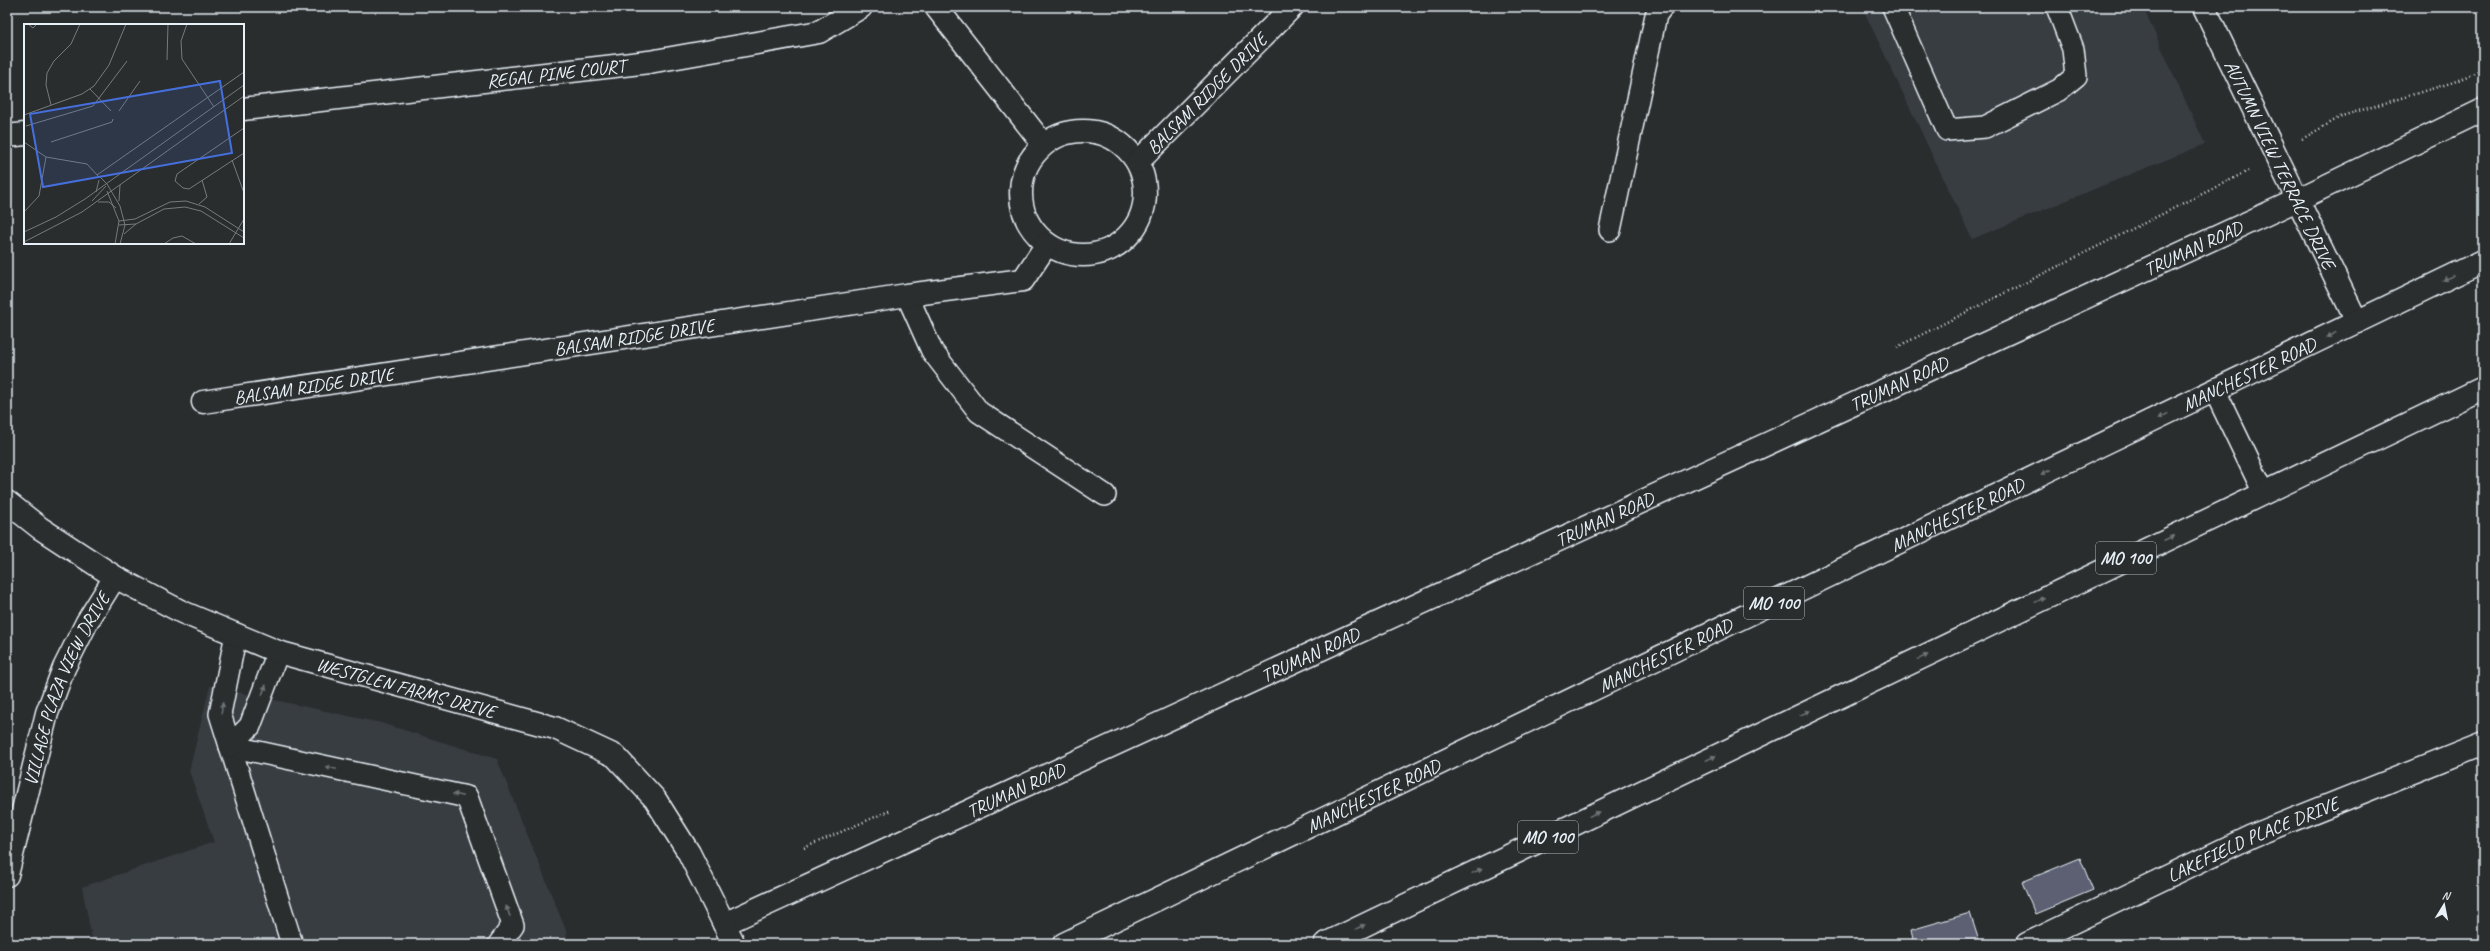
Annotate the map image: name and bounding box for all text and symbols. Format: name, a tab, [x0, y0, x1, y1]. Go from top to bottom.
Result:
inset map	[24, 24, 244, 244]
street label: BALSAM RIDGE DRIVE	[1142, 26, 1274, 160]
street label: REGAL PINE COURT	[485, 53, 632, 94]
street label: AUTUMN VIEW TERRACE DRIVE	[2219, 56, 2342, 276]
street label: TRUMAN ROAD	[2140, 215, 2248, 282]
one-way arrow	[2442, 275, 2454, 281]
street label: BALSAM RIDGE DRIVE	[553, 313, 718, 361]
street label: MANCHESTER ROAD	[2179, 331, 2322, 417]
one-way arrow	[2325, 332, 2336, 338]
street label: TRUMAN ROAD	[1846, 350, 1954, 417]
street label: BALSAM RIDGE DRIVE	[232, 362, 398, 410]
one-way arrow	[2158, 413, 2169, 419]
one-way arrow	[2041, 469, 2052, 475]
street label: MANCHESTER ROAD	[1887, 472, 2030, 557]
street label: TRUMAN ROAD	[1552, 486, 1659, 553]
one-way arrow	[2164, 535, 2175, 541]
road number: MO 100	[2096, 542, 2156, 574]
street label: VILLAGE PLAZA VIEW DRIVE	[18, 586, 117, 788]
road number: MO 100	[1744, 587, 1804, 619]
one-way arrow	[2034, 597, 2045, 603]
street label: MANCHESTER ROAD	[1595, 612, 1738, 698]
street label: TRUMAN ROAD	[1257, 621, 1365, 688]
street label: WESTGLEN FARMS DRIVE	[314, 652, 500, 725]
one-way arrow	[1917, 654, 1928, 660]
one-way arrow	[261, 684, 267, 696]
one-way arrow	[219, 702, 225, 715]
one-way arrow	[1800, 710, 1811, 716]
street label: MANCHESTER ROAD	[1303, 753, 1446, 839]
one-way arrow	[1706, 755, 1717, 761]
street label: TRUMAN ROAD	[963, 757, 1071, 824]
one-way arrow	[325, 764, 337, 770]
one-way arrow	[452, 791, 464, 797]
street label: LAKEFIELD PLACE DRIVE	[2163, 791, 2345, 888]
one-way arrow	[1589, 811, 1600, 817]
road number: MO 100	[1518, 821, 1578, 853]
one-way arrow	[1472, 868, 1483, 874]
north arrow	[2424, 885, 2464, 925]
text: N	[2441, 888, 2452, 903]
one-way arrow	[504, 904, 510, 916]
one-way arrow	[1354, 924, 1366, 930]

